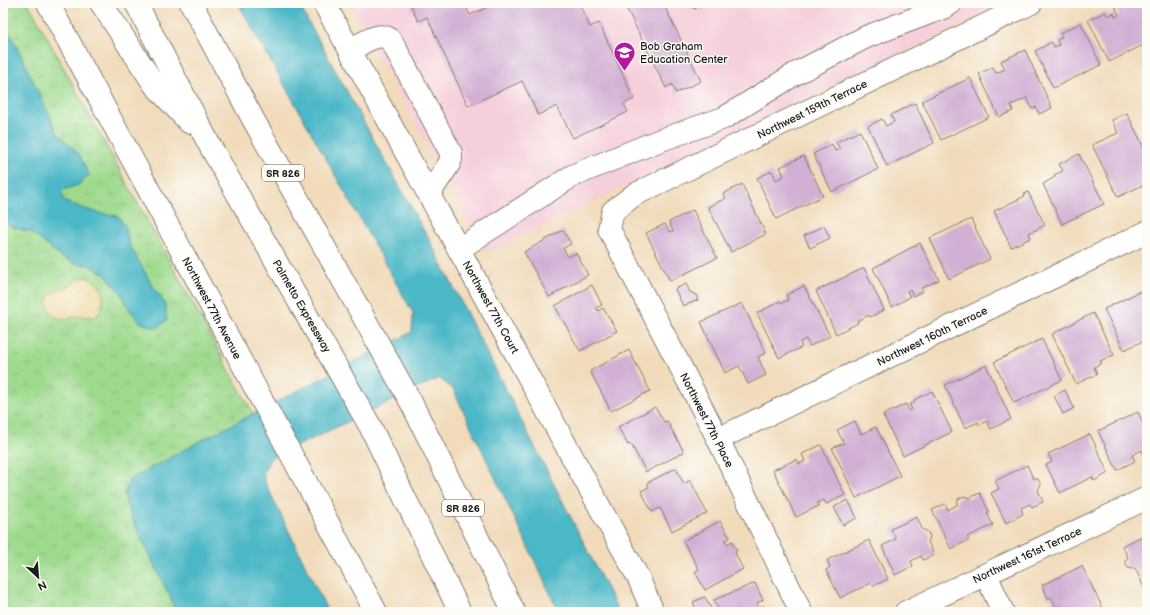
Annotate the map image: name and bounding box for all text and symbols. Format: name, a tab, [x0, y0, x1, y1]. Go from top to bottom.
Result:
school or university icon: Bob Graham Education Center	[611, 39, 637, 72]
place label: Bob Graham Education Center	[640, 40, 728, 66]
street label: Northwest 159th Terrace	[755, 77, 870, 142]
road number: SR 826	[262, 165, 304, 181]
street label: Northwest 77th Avenue	[179, 255, 244, 362]
street label: Palmetto Expressway	[270, 258, 333, 355]
street label: Northwest 77th Court	[460, 259, 522, 356]
street label: Northwest 160th Terrace	[875, 304, 990, 369]
street label: Northwest 77th Place	[677, 371, 736, 470]
road number: SR 826	[442, 500, 484, 516]
street label: Northwest 161st Terrace	[971, 524, 1084, 586]
north arrow	[18, 557, 58, 597]
text: N	[36, 578, 49, 593]

